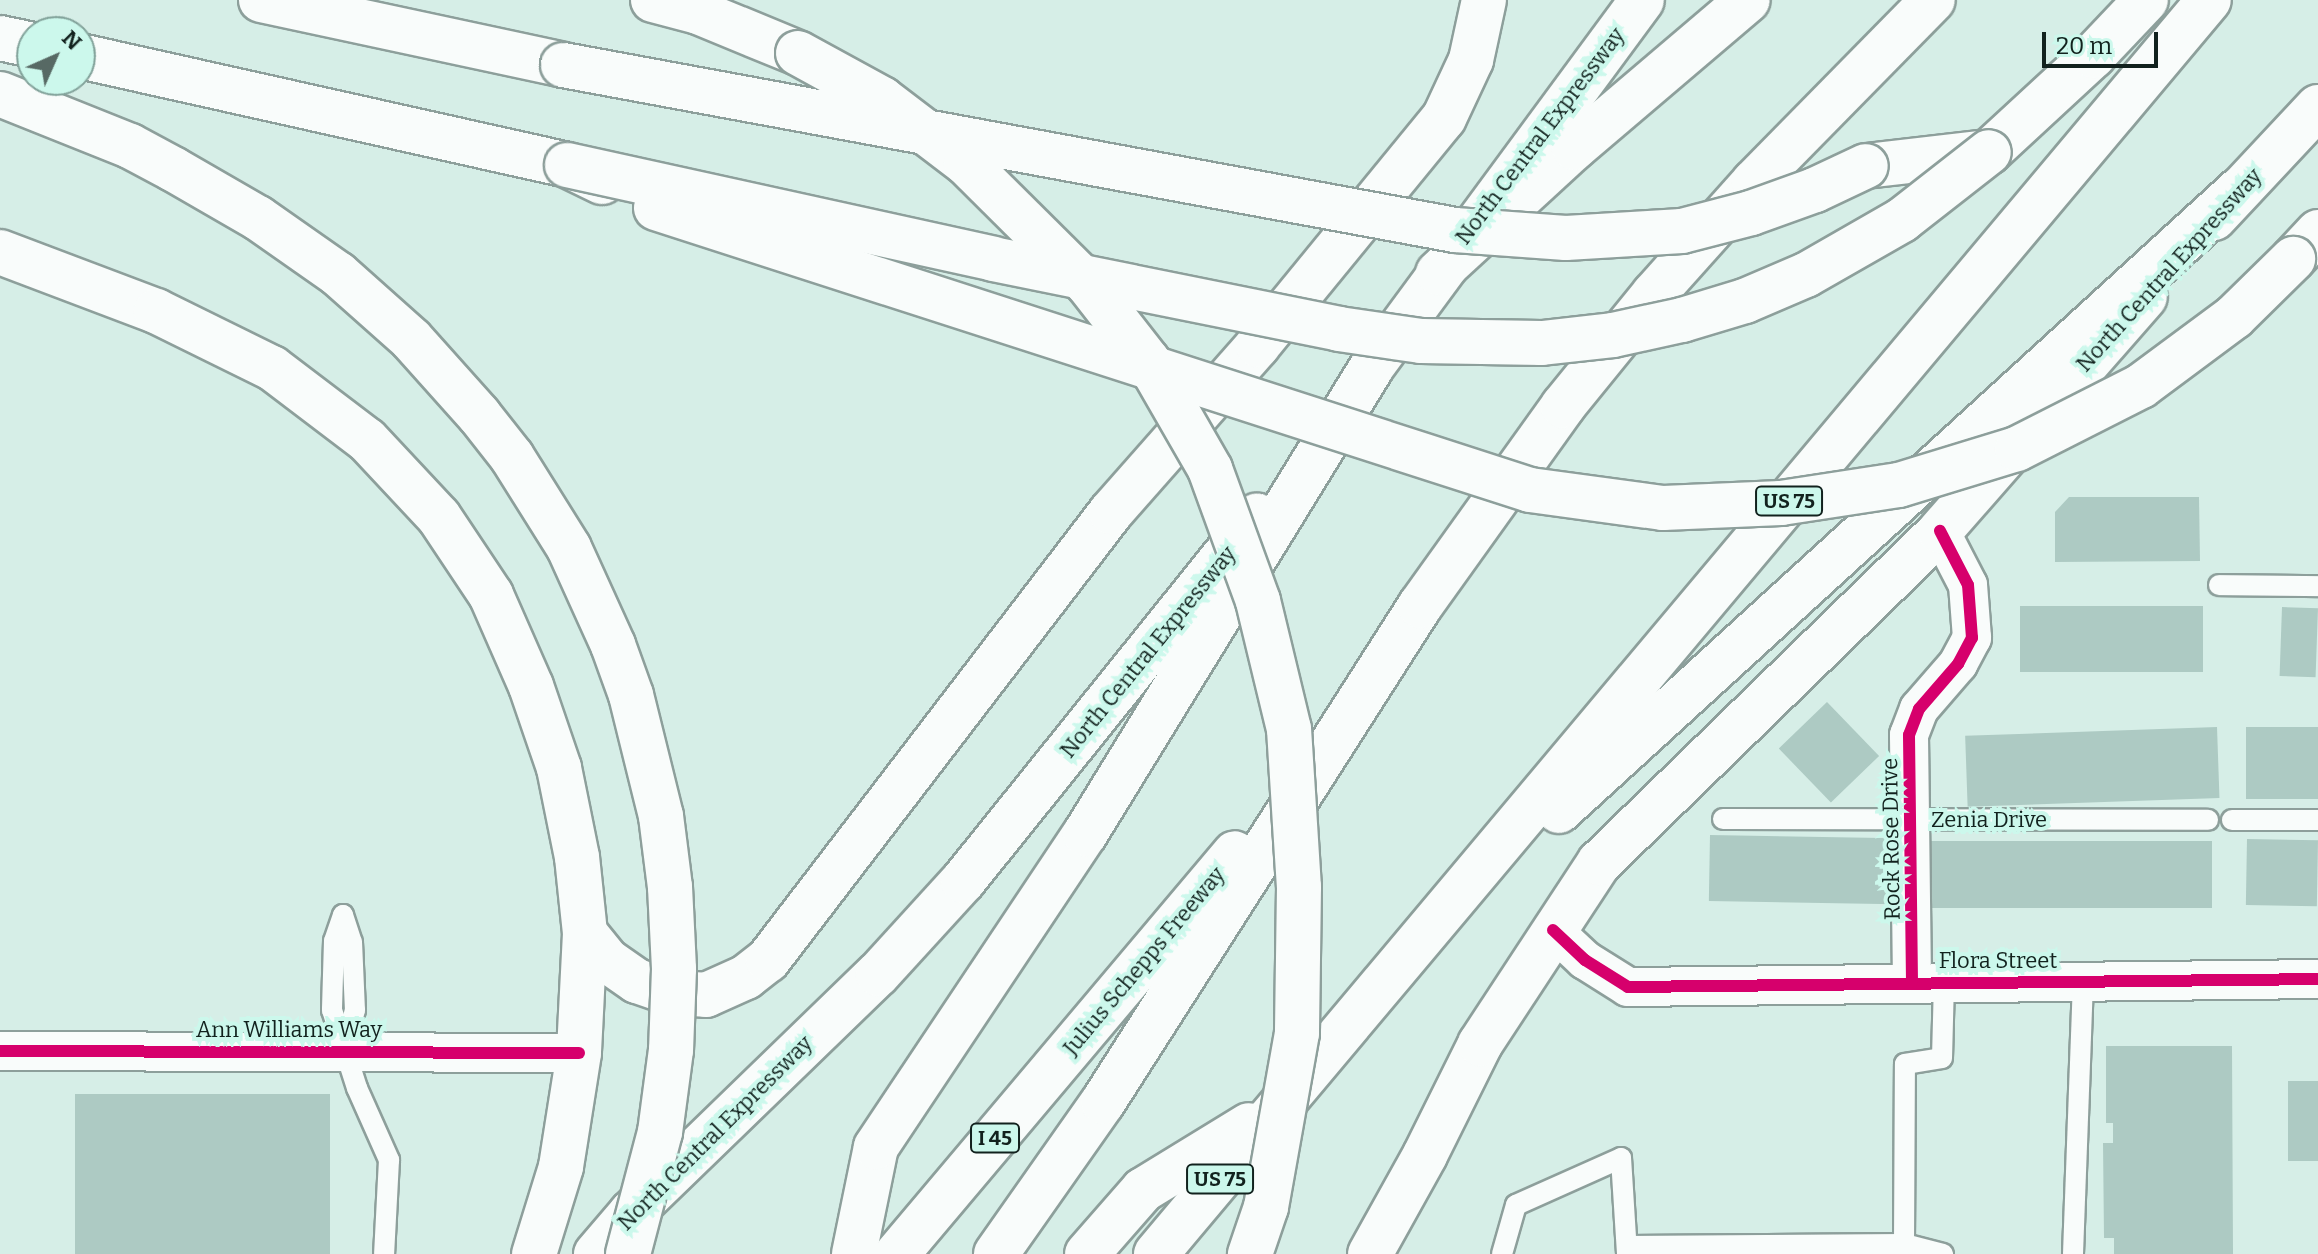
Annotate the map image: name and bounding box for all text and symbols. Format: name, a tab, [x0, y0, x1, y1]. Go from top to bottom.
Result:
north arrow	[16, 16, 96, 96]
scale bar	[2046, 16, 2162, 66]
street label: North Central Expressway	[1450, 22, 1630, 250]
text: N	[56, 25, 87, 56]
text: 20 m	[2056, 32, 2112, 60]
street label: North Central Expressway	[2071, 163, 2267, 377]
road number: US 75	[1755, 485, 1823, 517]
street label: North Central Expressway	[1054, 541, 1242, 763]
street label: Rock Rose Drive	[1876, 758, 1906, 920]
street label: Zenia Drive	[1931, 807, 2047, 833]
street label: Julius Schepps Freeway	[1057, 861, 1231, 1061]
street label: Flora Street	[1939, 948, 2057, 974]
street label: Ann Williams Way	[196, 1017, 382, 1043]
street label: North Central Expressway	[612, 1030, 818, 1236]
road number: I 45	[969, 1122, 1021, 1154]
road number: US 75	[1186, 1163, 1254, 1195]

